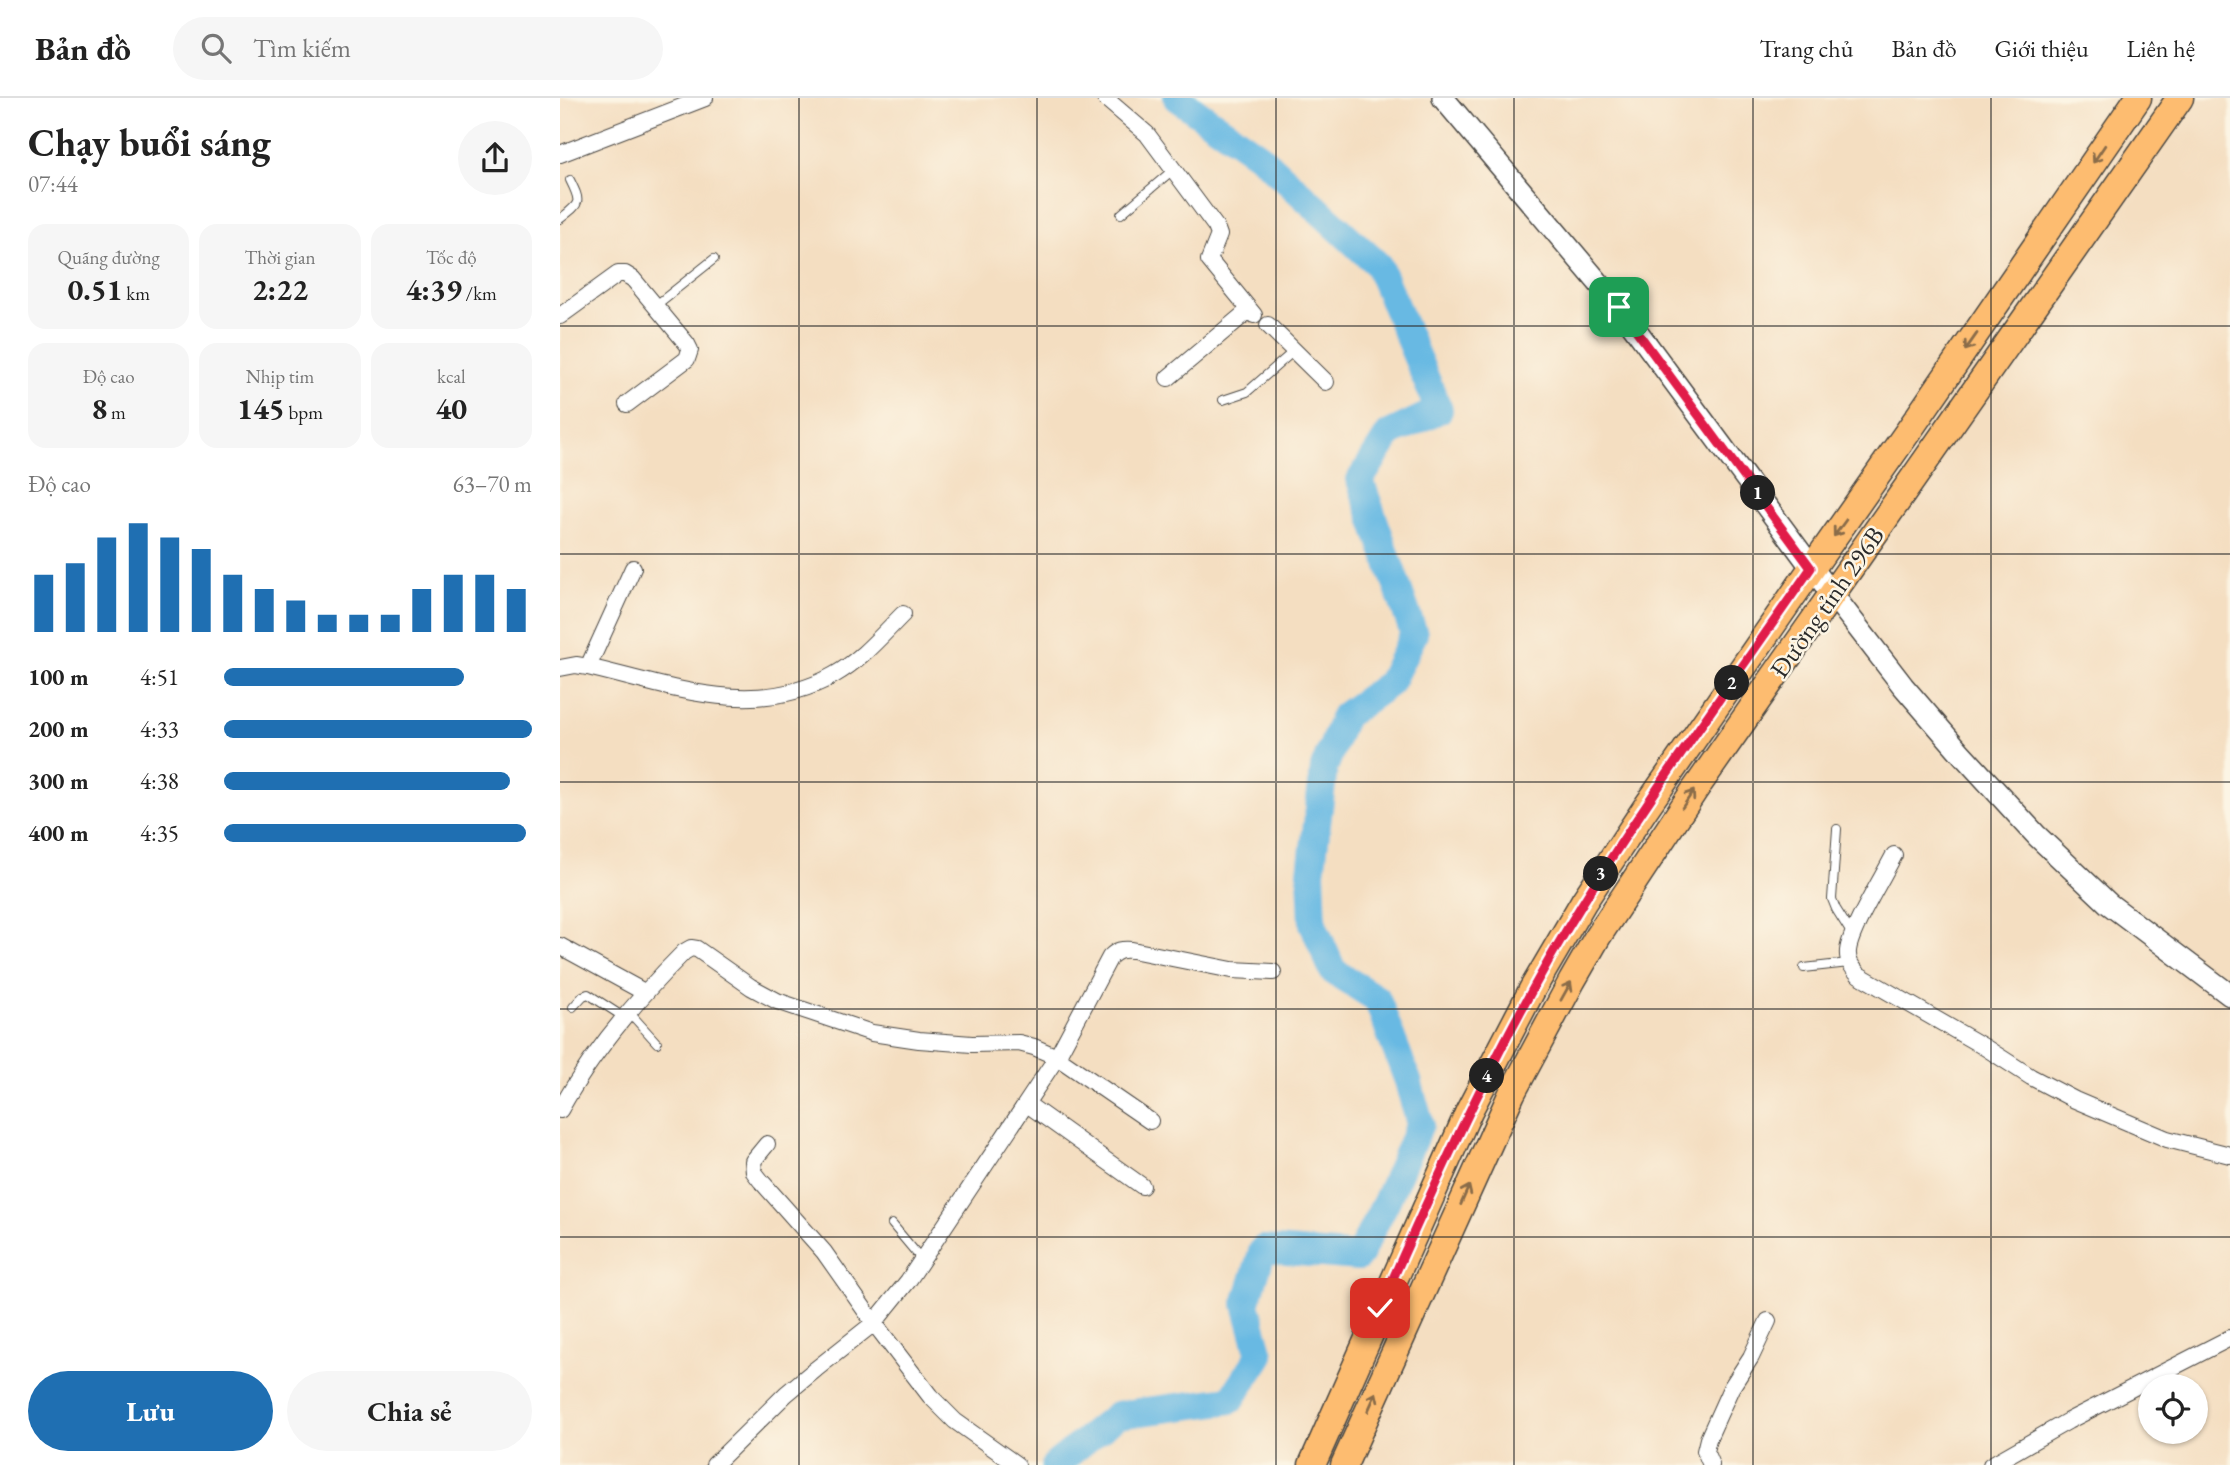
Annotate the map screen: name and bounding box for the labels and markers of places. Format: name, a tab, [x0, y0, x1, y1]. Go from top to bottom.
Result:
pin	[1589, 277, 1649, 337]
pin: 1	[1740, 476, 1776, 510]
pin: 2	[1714, 666, 1750, 700]
pin: 3	[1584, 856, 1618, 892]
pin: 4	[1469, 1058, 1504, 1094]
pin	[1350, 1278, 1410, 1338]

